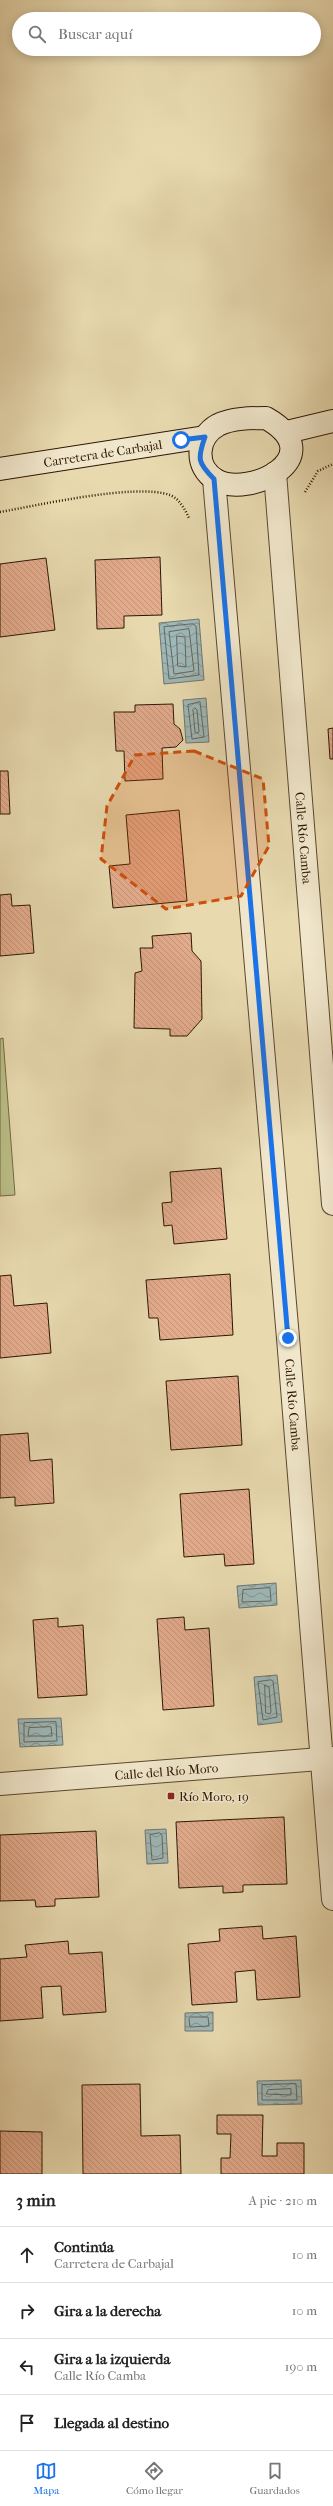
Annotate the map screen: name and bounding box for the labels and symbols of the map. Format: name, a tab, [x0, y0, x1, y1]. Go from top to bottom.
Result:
route start	[172, 431, 190, 449]
street label: Carretera de Carbajal	[42, 437, 164, 470]
street label: Calle Río Camba	[292, 791, 315, 885]
route end	[279, 1329, 297, 1347]
street label: Calle Río Camba	[282, 1358, 304, 1452]
street label: Calle del Río Moro	[114, 1760, 219, 1783]
place label: Río Moro, 19	[179, 1789, 249, 1804]
marker: Río Moro, 19	[166, 1791, 176, 1801]

